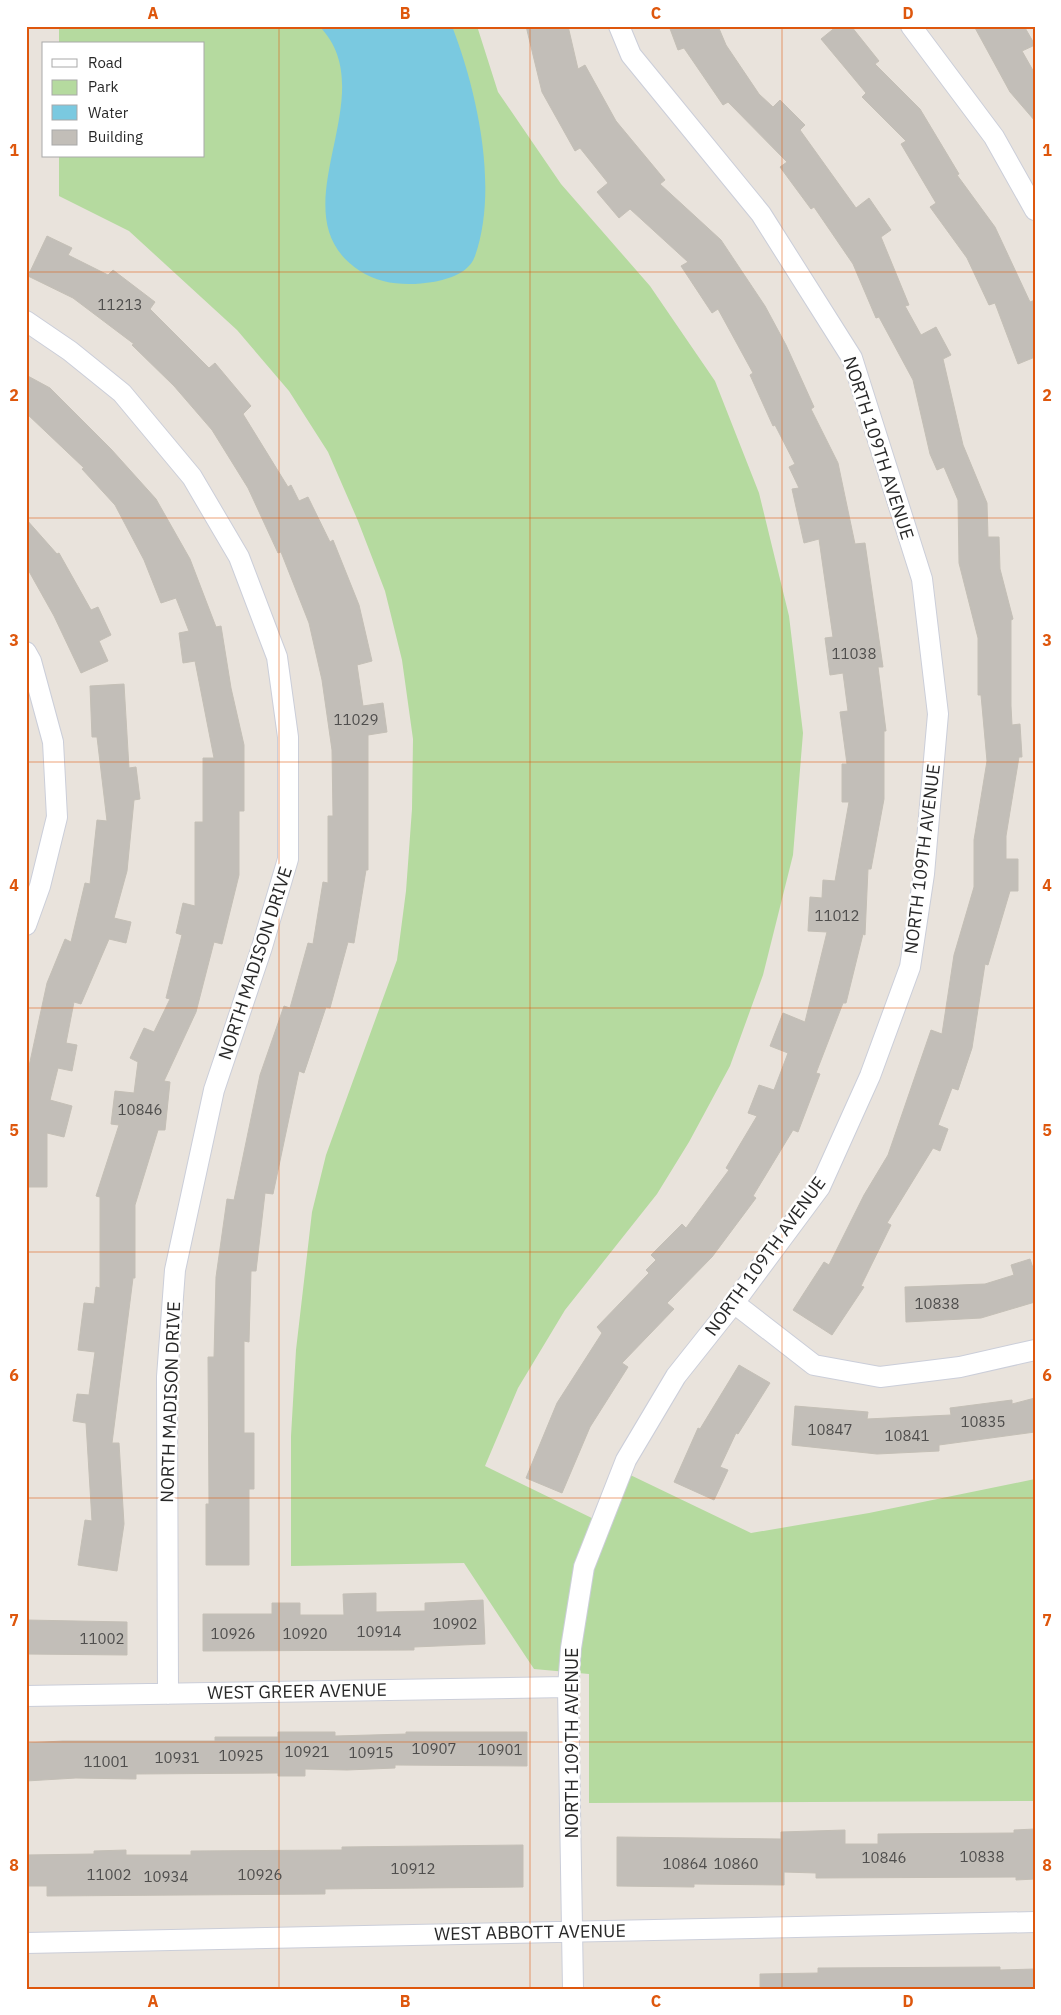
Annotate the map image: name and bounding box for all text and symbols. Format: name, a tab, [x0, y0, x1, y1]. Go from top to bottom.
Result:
text: A	[148, 3, 159, 23]
text: B	[400, 3, 411, 23]
text: C	[651, 3, 661, 23]
text: D	[902, 3, 914, 23]
legend	[42, 42, 205, 158]
text: Road	[88, 53, 123, 72]
text: Park	[88, 77, 118, 96]
text: Water	[88, 103, 129, 122]
text: Building	[88, 127, 143, 146]
text: 1	[9, 140, 19, 160]
text: 1	[1042, 140, 1052, 160]
house number: 11213	[97, 295, 143, 314]
street label: NORTH 109TH AVENUE	[839, 354, 919, 542]
text: 2	[9, 385, 19, 405]
text: 2	[1042, 385, 1052, 405]
text: 3	[9, 630, 19, 650]
text: 3	[1042, 630, 1052, 650]
house number: 11038	[831, 644, 877, 663]
house number: 11029	[333, 710, 379, 729]
street label: NORTH 109TH AVENUE	[899, 763, 945, 955]
street label: NORTH MADISON DRIVE	[213, 864, 297, 1062]
text: 4	[9, 875, 19, 895]
text: 4	[1042, 875, 1052, 895]
house number: 11012	[814, 906, 860, 925]
house number: 10846	[117, 1100, 163, 1119]
text: 5	[9, 1120, 19, 1140]
text: 5	[1042, 1120, 1052, 1140]
street label: NORTH 109TH AVENUE	[700, 1172, 830, 1340]
house number: 10838	[914, 1294, 960, 1313]
street label: NORTH MADISON DRIVE	[155, 1301, 185, 1503]
text: 6	[9, 1365, 19, 1385]
text: 6	[1042, 1365, 1052, 1385]
house number: 10835	[960, 1412, 1006, 1431]
house number: 10847	[807, 1420, 853, 1439]
house number: 10841	[884, 1426, 930, 1445]
text: 7	[9, 1610, 19, 1630]
text: 7	[1042, 1610, 1052, 1630]
house number: 10902	[432, 1614, 478, 1633]
house number: 10914	[356, 1622, 402, 1641]
house number: 10926	[210, 1624, 256, 1643]
house number: 10920	[282, 1624, 328, 1643]
house number: 11002	[79, 1629, 125, 1648]
street label: NORTH 109TH AVENUE	[560, 1647, 583, 1839]
street label: WEST GREER AVENUE	[207, 1678, 387, 1704]
house number: 10907	[411, 1739, 457, 1758]
house number: 10901	[477, 1740, 523, 1759]
house number: 10921	[284, 1742, 330, 1761]
house number: 10915	[348, 1743, 394, 1762]
house number: 10925	[218, 1746, 264, 1765]
house number: 10931	[154, 1748, 200, 1767]
house number: 11001	[83, 1752, 129, 1771]
house number: 10838	[959, 1847, 1005, 1866]
house number: 10846	[861, 1848, 907, 1867]
house number: 10864	[662, 1854, 708, 1873]
house number: 10860	[713, 1854, 759, 1873]
text: 8	[9, 1855, 19, 1875]
text: 8	[1042, 1855, 1052, 1875]
house number: 10912	[390, 1859, 436, 1878]
house number: 11002	[86, 1865, 132, 1884]
house number: 10926	[237, 1865, 283, 1884]
house number: 10934	[143, 1867, 189, 1886]
street label: WEST ABBOTT AVENUE	[434, 1919, 626, 1945]
text: A	[148, 1991, 159, 2011]
text: B	[400, 1991, 411, 2011]
text: C	[651, 1991, 661, 2011]
text: D	[902, 1991, 914, 2011]

